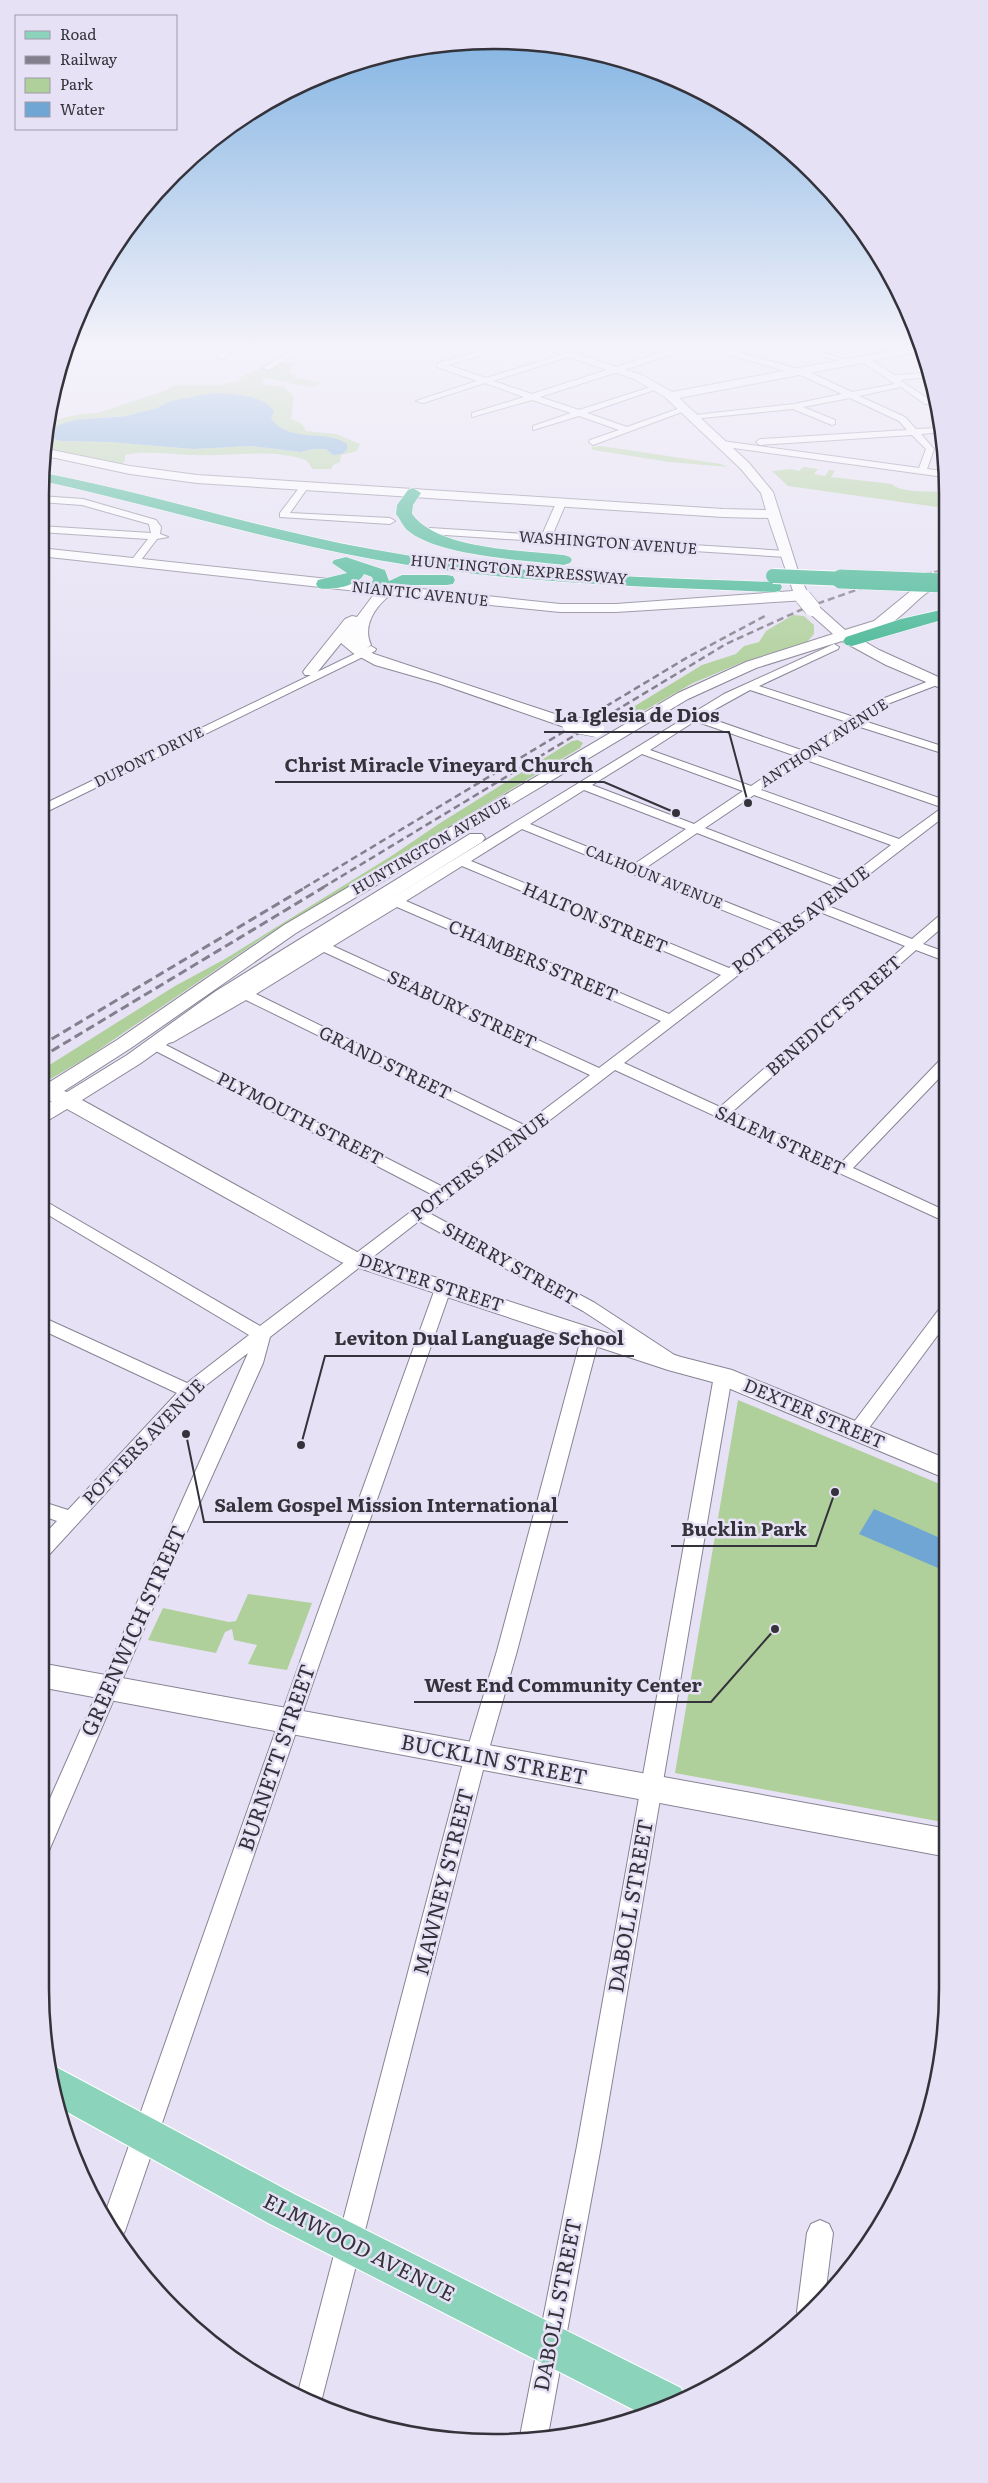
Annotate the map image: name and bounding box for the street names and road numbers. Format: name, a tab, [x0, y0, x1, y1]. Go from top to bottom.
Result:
street label: WASHINGTON AVENUE	[518, 524, 698, 559]
street label: HUNTINGTON EXPRESSWAY	[410, 548, 629, 589]
street label: NIANTIC AVENUE	[351, 574, 490, 611]
street label: ANTHONY AVENUE	[754, 691, 892, 792]
street label: DUPONT DRIVE	[89, 719, 207, 792]
street label: HUNTINGTON AVENUE	[347, 790, 514, 900]
street label: CALHOUN AVENUE	[582, 837, 727, 914]
street label: POTTERS AVENUE	[726, 858, 875, 980]
street label: HALTON STREET	[519, 874, 672, 959]
street label: CHAMBERS STREET	[445, 912, 623, 1008]
street label: BENEDICT STREET	[759, 948, 907, 1082]
street label: SEABURY STREET	[384, 962, 542, 1055]
street label: GRAND STREET	[315, 1018, 457, 1105]
street label: PLYMOUTH STREET	[213, 1064, 389, 1171]
street label: SALEM STREET	[711, 1098, 850, 1182]
street label: POTTERS AVENUE	[405, 1105, 554, 1227]
street label: SHERRY STREET	[438, 1214, 583, 1311]
street label: DEXTER STREET	[355, 1245, 508, 1318]
street label: DEXTER STREET	[740, 1371, 890, 1455]
street label: POTTERS AVENUE	[75, 1372, 210, 1510]
street label: GREENWICH STREET	[71, 1520, 192, 1740]
street label: BURNETT STREET	[228, 1660, 321, 1855]
street label: BUCKLIN STREET	[399, 1724, 590, 1791]
street label: MAWNEY STREET	[403, 1785, 480, 1978]
street label: DABOLL STREET	[598, 1816, 659, 1995]
street label: ELMWOOD AVENUE	[259, 2184, 461, 2308]
street label: DABOLL STREET	[524, 2215, 588, 2394]

